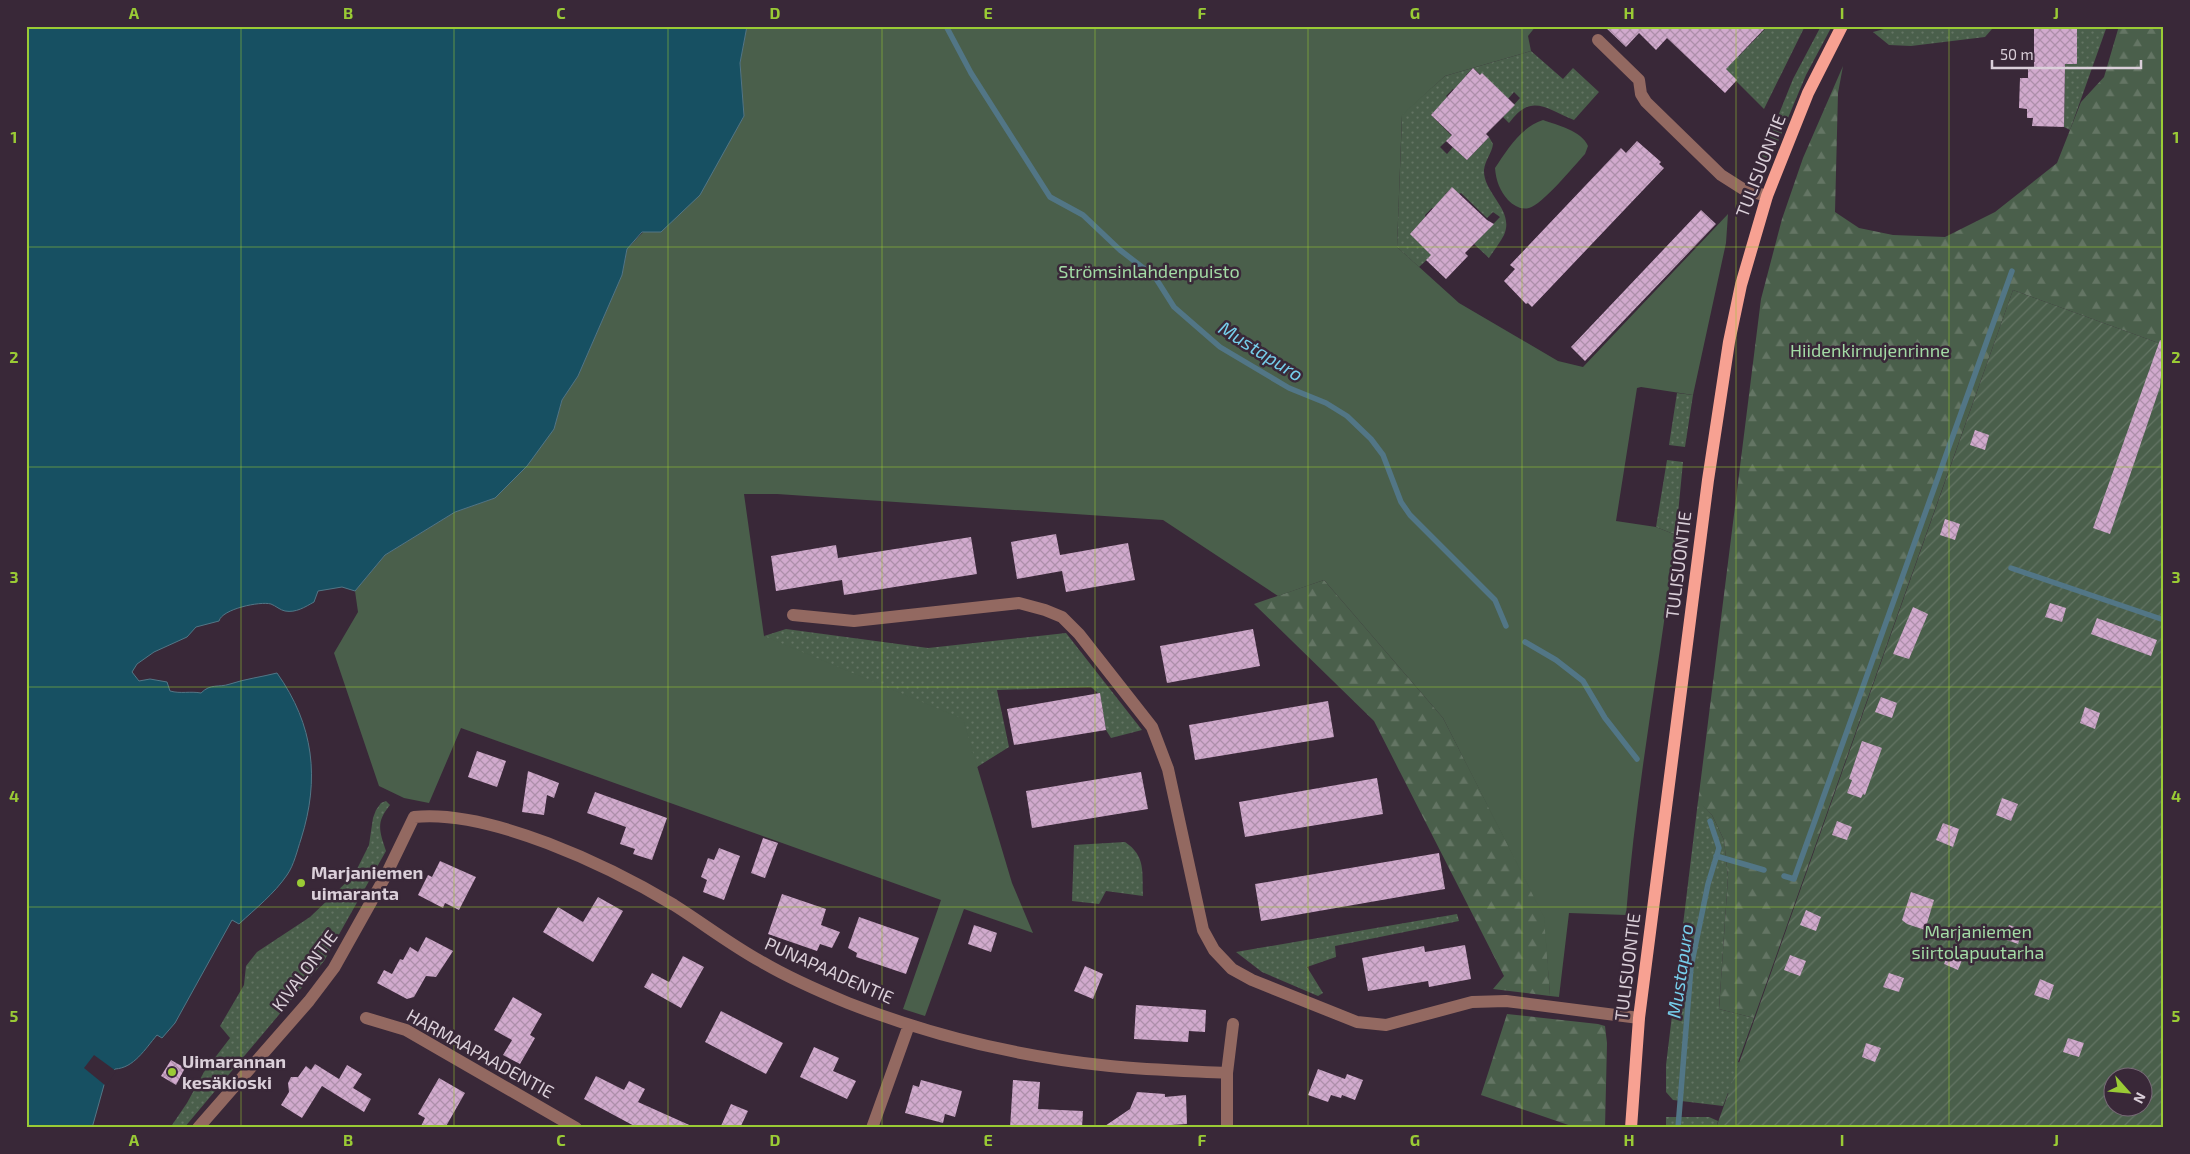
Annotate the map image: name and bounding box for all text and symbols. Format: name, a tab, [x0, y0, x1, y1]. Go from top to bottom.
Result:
text: A	[129, 3, 140, 22]
text: B	[343, 3, 353, 22]
text: C	[556, 3, 566, 22]
text: D	[770, 3, 781, 22]
text: E	[983, 3, 993, 22]
text: F	[1198, 3, 1207, 22]
text: G	[1410, 3, 1420, 22]
text: H	[1623, 3, 1635, 22]
text: I	[1840, 3, 1844, 22]
text: J	[2053, 3, 2059, 22]
scale bar	[1992, 38, 2141, 70]
text: 50 m	[2000, 45, 2034, 63]
street label: TULISUONTIE	[1730, 111, 1790, 220]
text: 1	[11, 127, 17, 146]
text: 1	[2173, 127, 2179, 146]
park label: Strömsinlahdenpuisto	[1058, 260, 1240, 282]
water label: Mustapuro	[1215, 316, 1308, 385]
park label: Hiidenkirnujenrinne	[1790, 339, 1950, 361]
text: 2	[9, 347, 19, 366]
text: 2	[2171, 347, 2181, 366]
street label: TULISUONTIE	[1660, 510, 1696, 620]
text: 3	[9, 567, 19, 586]
text: 3	[2171, 567, 2181, 586]
text: 4	[9, 786, 19, 805]
text: 4	[2171, 786, 2181, 805]
place label: Marjaniemen uimaranta	[311, 861, 423, 904]
marker: Marjaniemen uimaranta	[295, 877, 307, 889]
street label: TULISUONTIE	[1609, 912, 1645, 1022]
park label: Marjaniemen siirtolapuutarha	[1912, 920, 2044, 963]
water label: Mustapuro	[1662, 922, 1697, 1020]
street label: KIVALONTIE	[267, 926, 342, 1015]
street label: PUNAPAADENTIE	[762, 932, 897, 1008]
street label: HARMAAPAADENTIE	[403, 1004, 558, 1103]
text: 5	[10, 1006, 19, 1025]
text: 5	[2172, 1006, 2181, 1025]
place label: Uimarannan kesäkioski	[182, 1050, 286, 1093]
marker: Uimarannan kesäkioski	[166, 1066, 178, 1078]
north arrow	[2102, 1066, 2152, 1116]
text: N	[2130, 1090, 2150, 1106]
text: A	[129, 1130, 140, 1149]
text: B	[343, 1130, 353, 1149]
text: C	[556, 1130, 566, 1149]
text: D	[770, 1130, 781, 1149]
text: E	[983, 1130, 993, 1149]
text: F	[1198, 1130, 1207, 1149]
text: G	[1410, 1130, 1420, 1149]
text: H	[1623, 1130, 1635, 1149]
text: I	[1840, 1130, 1844, 1149]
text: J	[2053, 1130, 2059, 1149]

